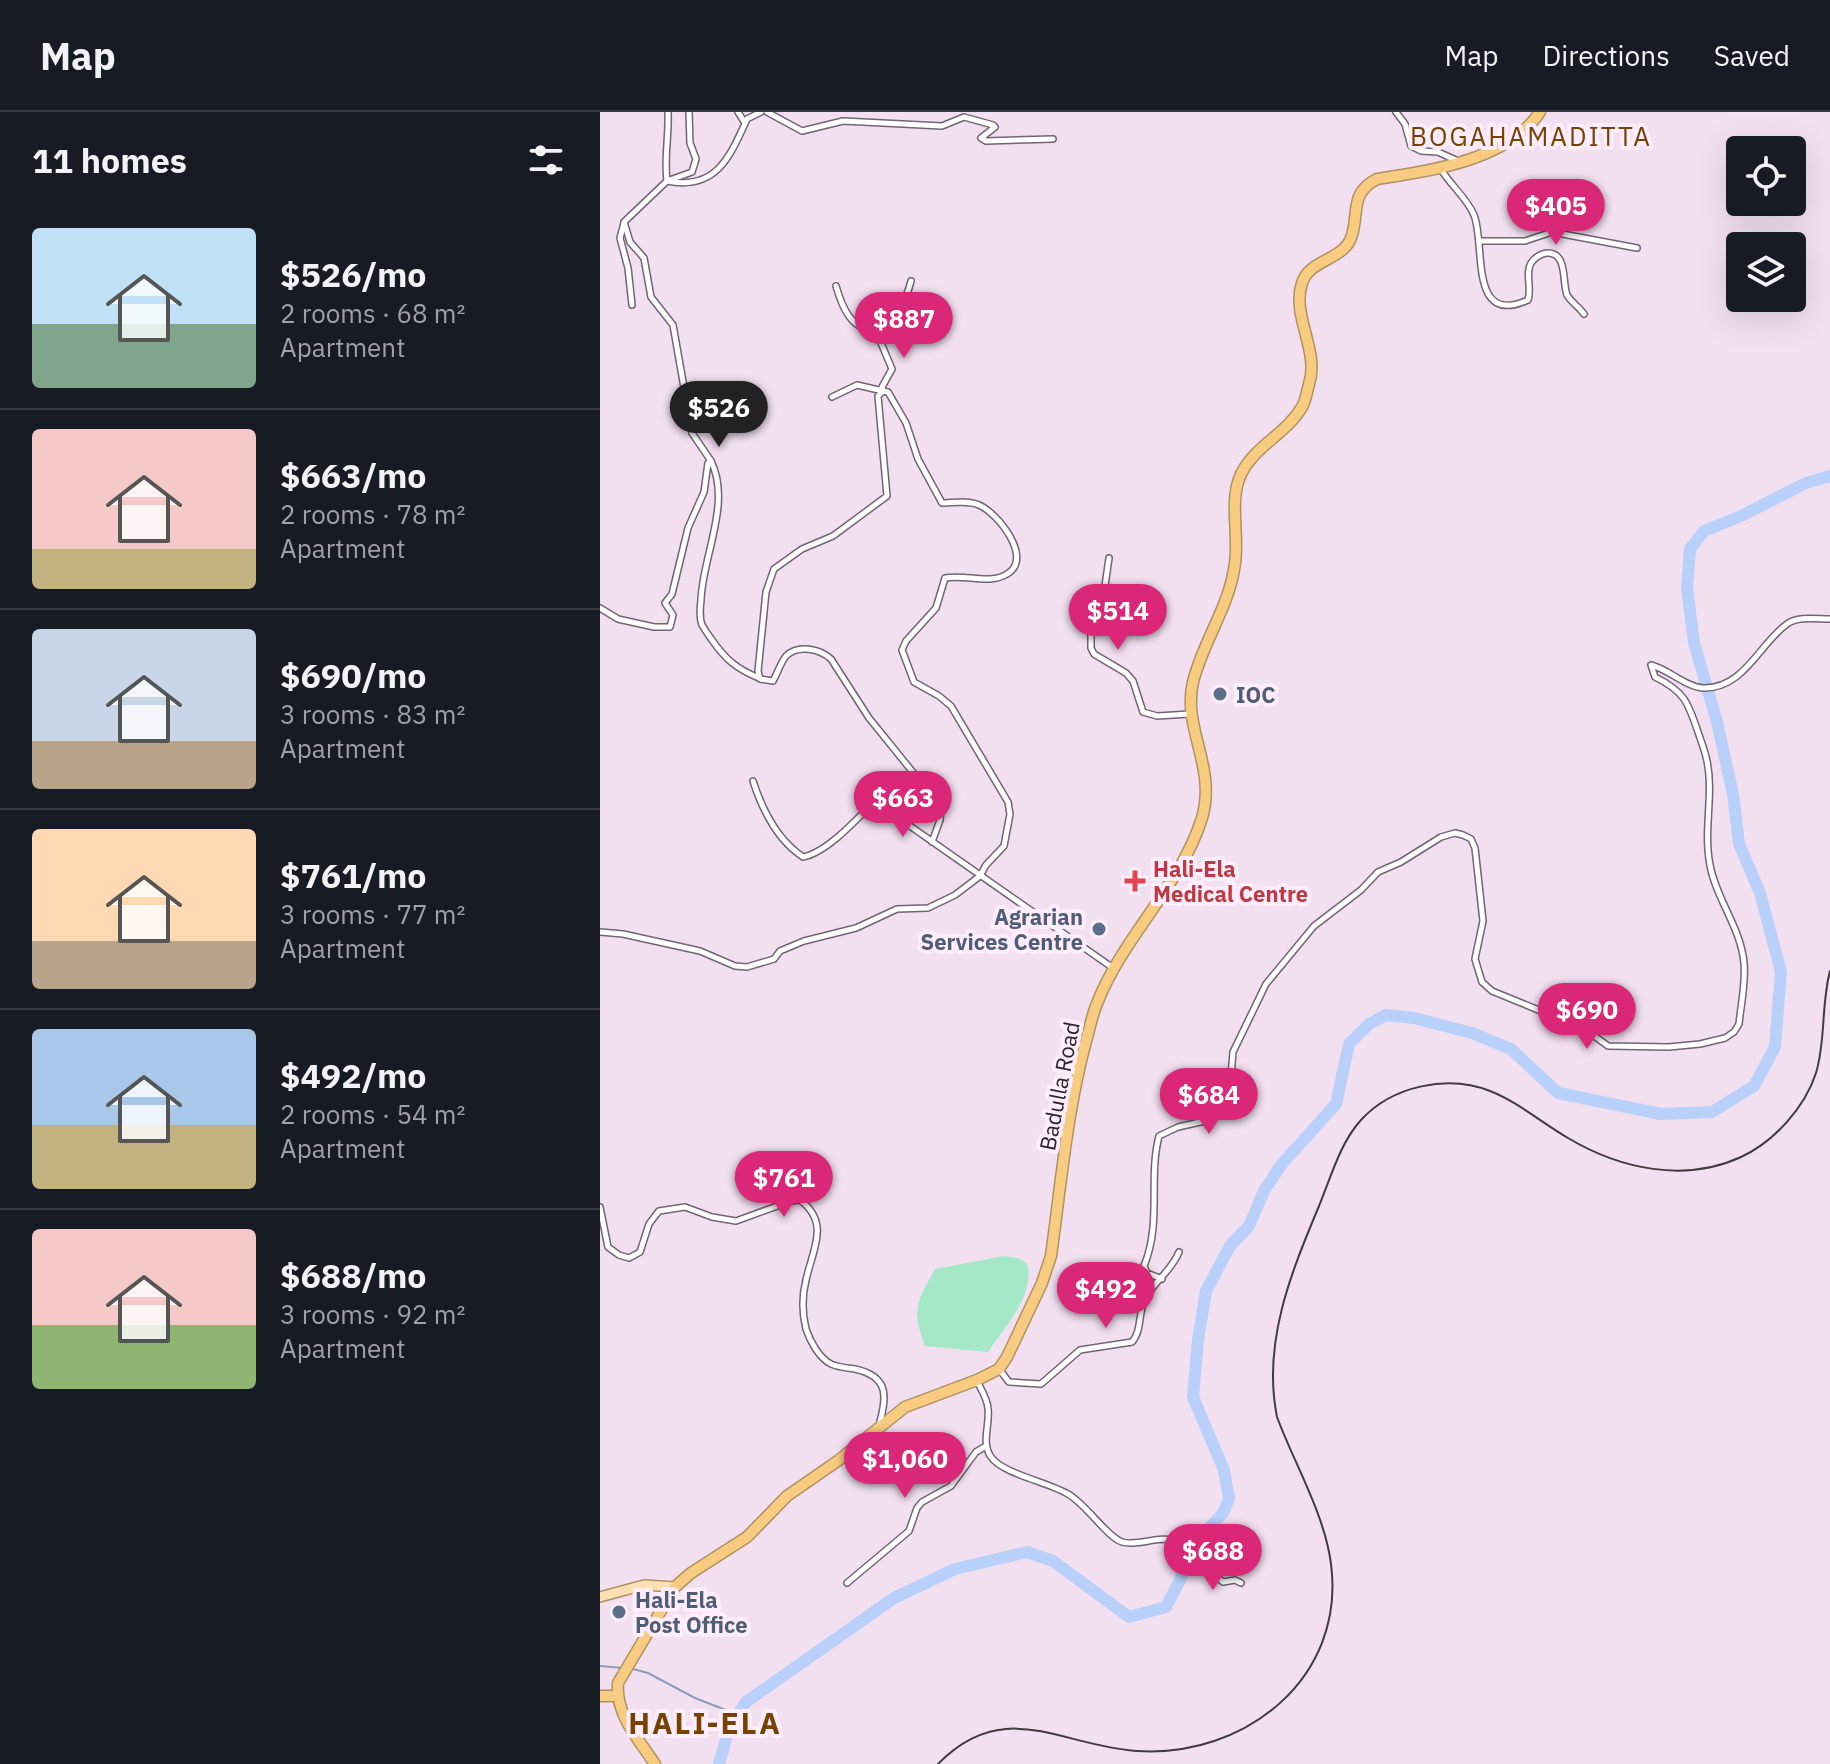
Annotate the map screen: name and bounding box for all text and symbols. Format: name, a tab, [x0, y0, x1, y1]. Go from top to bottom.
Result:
text: Map	[40, 31, 116, 80]
text: Map	[1444, 37, 1498, 74]
text: Directions	[1542, 37, 1670, 74]
text: Saved	[1714, 37, 1790, 74]
district label: BOGAHAMADITTA	[1410, 119, 1652, 153]
map controls	[1726, 136, 1806, 312]
button: locate	[1726, 136, 1806, 216]
text: 11 homes	[32, 138, 187, 182]
icon: filters	[524, 138, 568, 182]
pin: $405	[1509, 179, 1603, 247]
text: $405	[1525, 188, 1587, 222]
button: layers	[1726, 232, 1806, 312]
text: $526/mo	[280, 252, 427, 296]
icon: home	[96, 260, 192, 356]
pin: $887	[857, 292, 951, 360]
text: 2 rooms · 68 m²	[280, 296, 465, 330]
text: $887	[873, 301, 935, 335]
text: Apartment	[280, 330, 405, 364]
pin: $526	[672, 381, 766, 449]
text: $526	[688, 390, 750, 424]
text: $663/mo	[280, 453, 427, 497]
icon: home	[96, 461, 192, 557]
text: 2 rooms · 78 m²	[280, 497, 465, 531]
text: Apartment	[280, 531, 405, 565]
pin: $514	[1071, 584, 1165, 652]
text: $514	[1087, 593, 1149, 627]
text: $690/mo	[280, 653, 427, 697]
icon: home	[96, 661, 192, 757]
place label: IOC	[1236, 680, 1276, 709]
marker: IOC	[1211, 685, 1229, 703]
text: 3 rooms · 83 m²	[280, 697, 465, 731]
text: Apartment	[280, 731, 405, 765]
pin: $663	[856, 771, 950, 839]
text: $663	[872, 780, 934, 814]
text: $761/mo	[280, 853, 427, 897]
place label: Hali-Ela Medical Centre	[1153, 854, 1308, 908]
icon: home	[96, 861, 192, 957]
marker: Hali-Ela Medical Centre	[1124, 870, 1146, 892]
text: 3 rooms · 77 m²	[280, 897, 465, 931]
place label: Agrarian Services Centre	[920, 902, 1083, 956]
marker: Agrarian Services Centre	[1090, 920, 1108, 938]
text: Apartment	[280, 931, 405, 965]
pin: $690	[1540, 983, 1634, 1051]
text: $690	[1556, 992, 1618, 1026]
street label: Badulla Road	[1032, 1019, 1086, 1153]
text: $492/mo	[280, 1053, 427, 1097]
icon: home	[96, 1061, 192, 1157]
pin: $684	[1162, 1068, 1256, 1136]
text: $684	[1178, 1077, 1240, 1111]
text: 2 rooms · 54 m²	[280, 1097, 465, 1131]
text: Apartment	[280, 1131, 405, 1165]
pin: $761	[737, 1151, 831, 1219]
text: $761	[753, 1160, 815, 1194]
text: $688/mo	[280, 1253, 427, 1297]
icon: home	[96, 1261, 192, 1357]
pin: $492	[1059, 1262, 1153, 1330]
text: $492	[1075, 1271, 1137, 1305]
text: 3 rooms · 92 m²	[280, 1297, 465, 1331]
text: Apartment	[280, 1331, 405, 1365]
pin: $1,060	[840, 1432, 970, 1500]
text: $1,060	[862, 1441, 948, 1475]
pin: $688	[1166, 1524, 1260, 1592]
text: $688	[1182, 1533, 1244, 1567]
place label: Hali-Ela Post Office	[635, 1585, 748, 1639]
marker: Hali-Ela Post Office	[610, 1603, 628, 1621]
district label: HALI-ELA	[628, 1703, 782, 1742]

